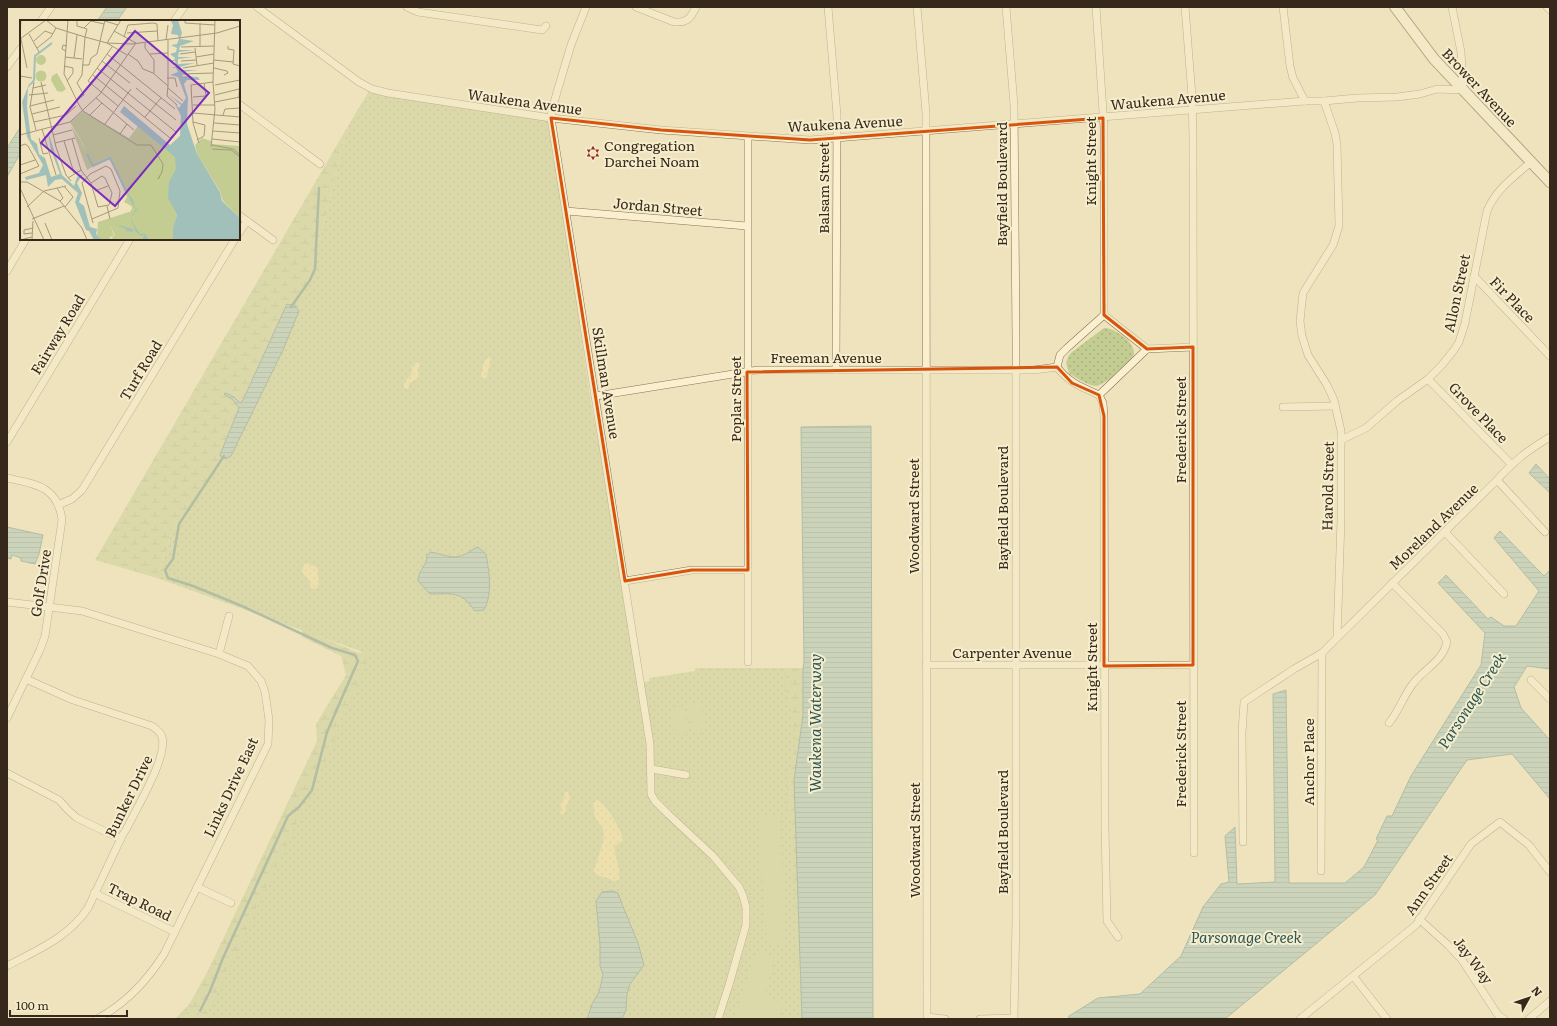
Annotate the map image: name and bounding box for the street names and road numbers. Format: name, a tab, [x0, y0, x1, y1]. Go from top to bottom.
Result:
street label: Brower Avenue	[1438, 43, 1522, 131]
street label: Waukena Avenue	[466, 83, 584, 119]
street label: Waukena Avenue	[1110, 84, 1226, 114]
street label: Waukena Avenue	[787, 110, 903, 136]
street label: Knight Street	[1080, 116, 1100, 206]
street label: Bayfield Boulevard	[991, 121, 1011, 246]
street label: Balsam Street	[813, 142, 833, 234]
street label: Jordan Street	[612, 192, 704, 220]
street label: Allon Street	[1438, 252, 1474, 334]
street label: Fir Place	[1486, 271, 1540, 327]
street label: Fairway Road	[25, 290, 89, 378]
street label: Skillman Avenue	[588, 326, 626, 440]
street label: Turf Road	[114, 335, 166, 404]
street label: Freeman Avenue	[770, 347, 882, 367]
street label: Poplar Street	[725, 355, 745, 442]
street label: Frederick Street	[1170, 376, 1190, 484]
street label: Grove Place	[1445, 377, 1513, 447]
street label: Harold Street	[1316, 441, 1338, 531]
street label: Bayfield Boulevard	[992, 445, 1012, 570]
street label: Woodward Street	[903, 458, 923, 574]
street label: Moreland Avenue	[1384, 478, 1482, 574]
street label: Golf Drive	[25, 548, 55, 618]
street label: Knight Street	[1081, 622, 1101, 712]
street label: Carpenter Avenue	[952, 642, 1072, 662]
street label: Frederick Street	[1170, 700, 1190, 808]
street label: Anchor Place	[1298, 718, 1318, 806]
street label: Links Drive East	[198, 733, 262, 840]
street label: Bunker Drive	[99, 752, 157, 840]
street label: Bayfield Boulevard	[992, 769, 1012, 894]
street label: Woodward Street	[904, 782, 924, 898]
street label: Ann Street	[1399, 849, 1457, 919]
street label: Trap Road	[104, 877, 176, 925]
street label: Jay Way	[1450, 932, 1499, 989]

